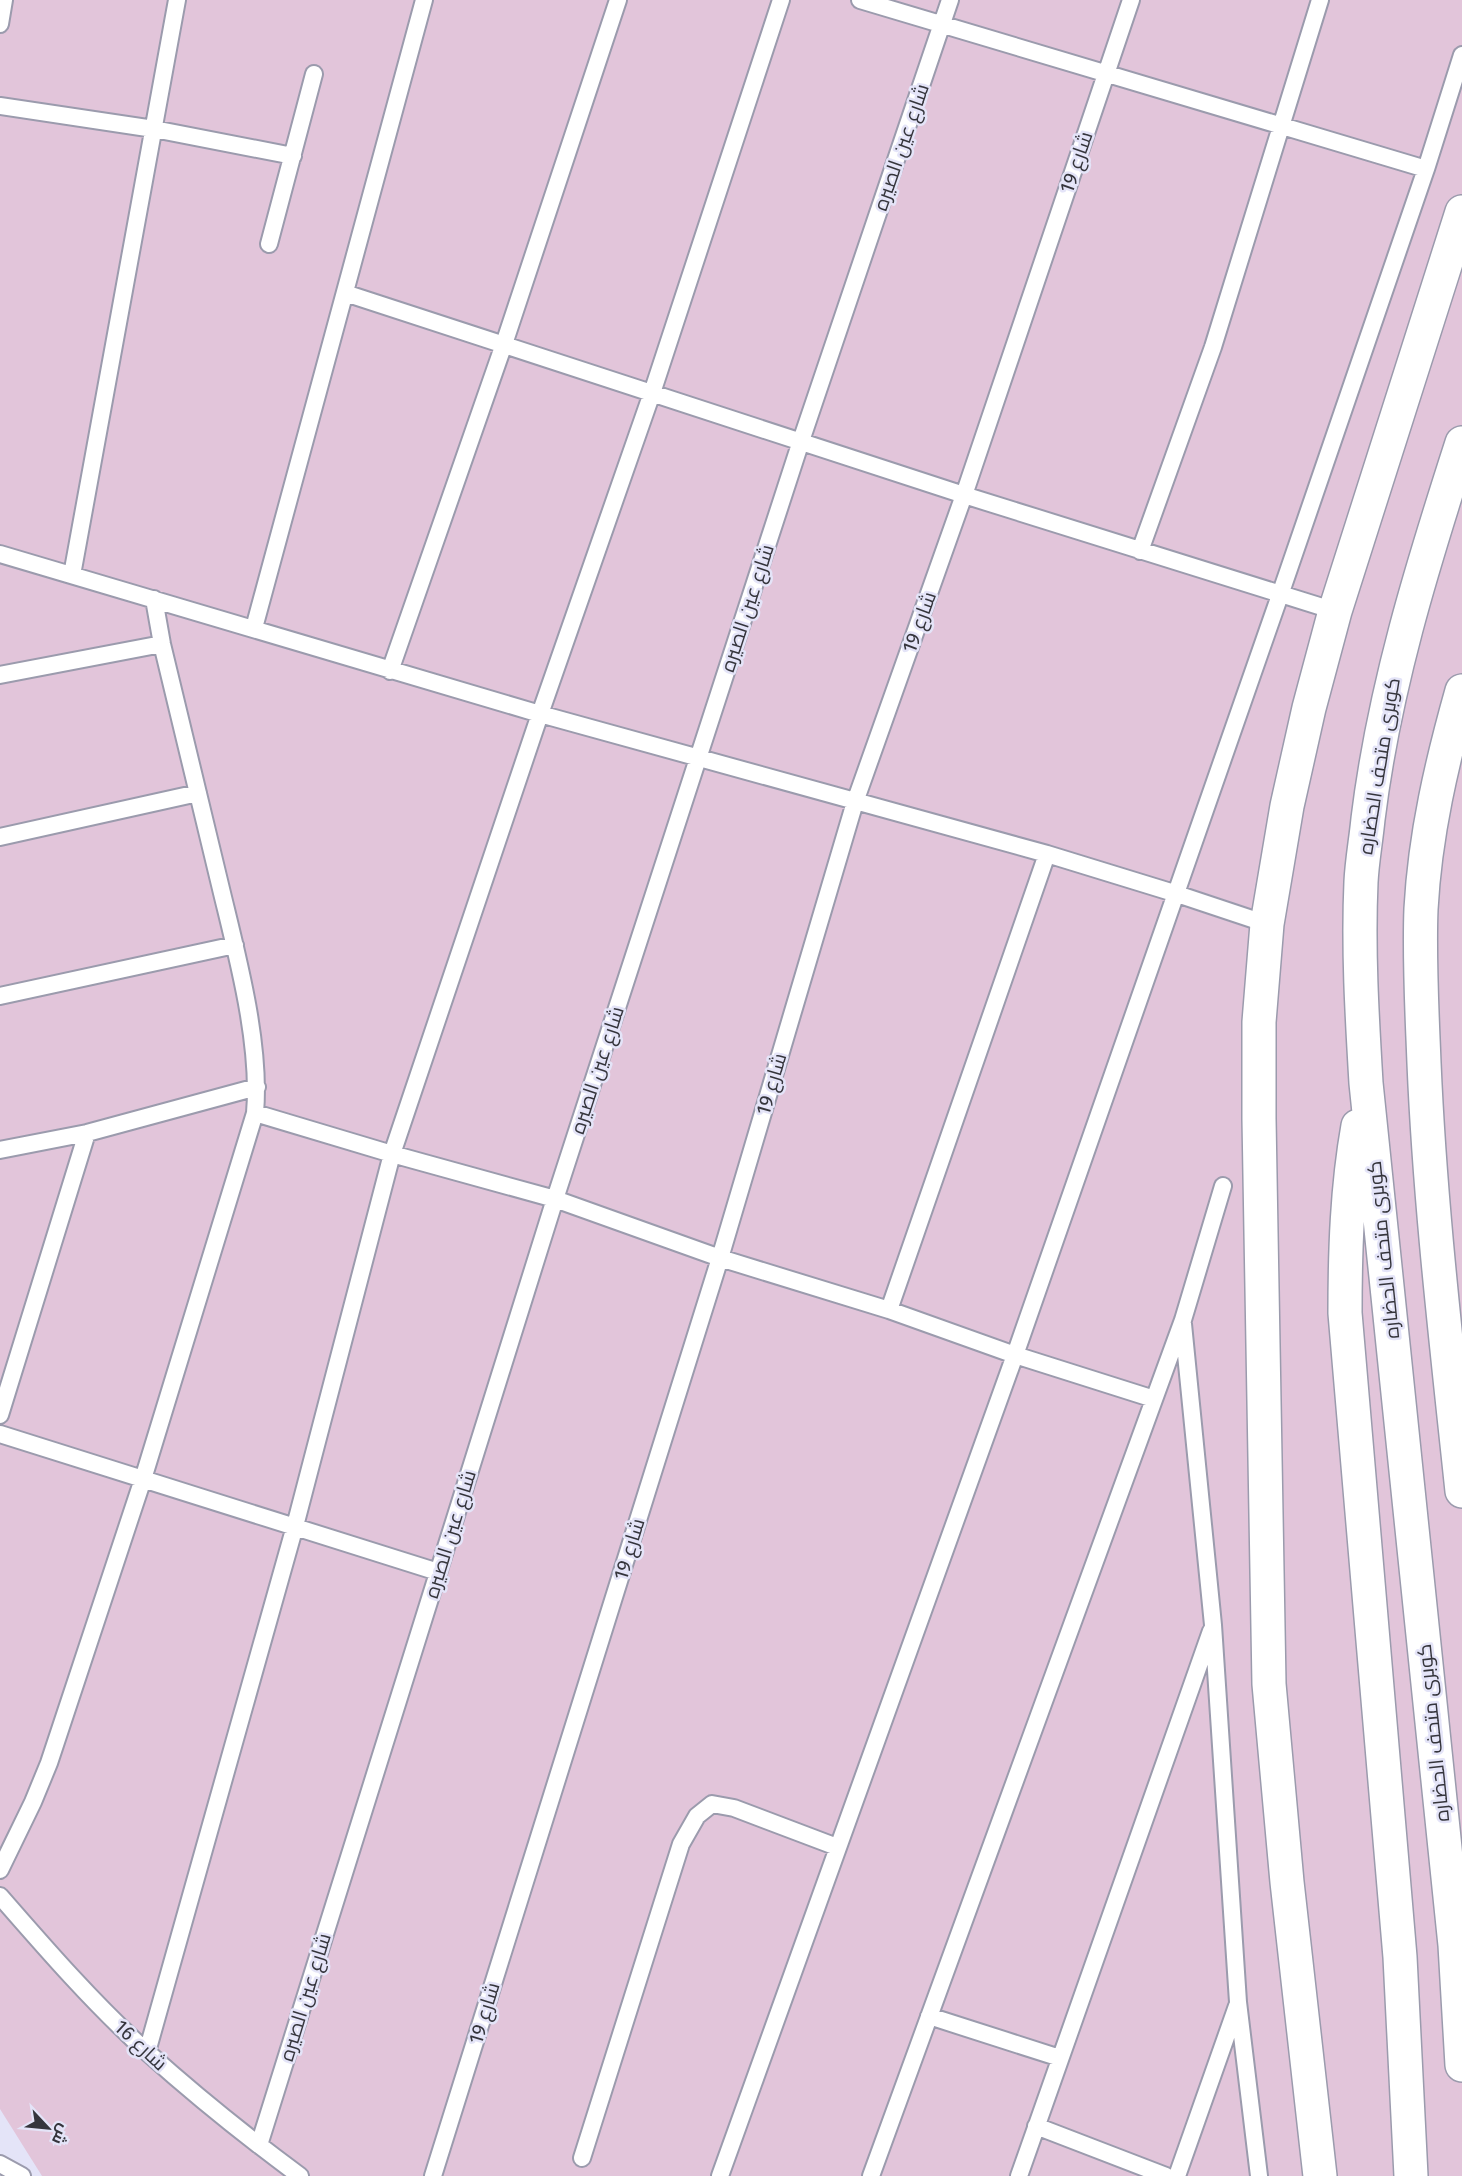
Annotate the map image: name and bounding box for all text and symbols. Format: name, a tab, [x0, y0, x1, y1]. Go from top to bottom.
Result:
street label: شارع عين الصيره	[868, 80, 936, 214]
street label: شارع 19	[1054, 128, 1100, 196]
street label: شارع عين الصيره	[715, 541, 781, 675]
street label: شارع 19	[897, 588, 943, 656]
street label: كوبرى متحف الحضاره	[1353, 676, 1406, 856]
street label: شارع عين الصيره	[565, 1003, 631, 1137]
street label: شارع 19	[751, 1050, 793, 1118]
street label: كوبرى متحف الحضاره	[1362, 1160, 1405, 1340]
street label: شارع عين الصيره	[419, 1467, 483, 1601]
street label: شارع 19	[608, 1515, 652, 1583]
street label: كوبرى متحف الحضاره	[1412, 1643, 1455, 1823]
street label: شارع عين الصيره	[274, 1930, 338, 2064]
street label: شارع 19	[463, 1979, 507, 2047]
street label: شارع 16	[108, 2015, 172, 2077]
north arrow	[18, 2098, 78, 2158]
text: ش	[48, 2121, 74, 2148]

